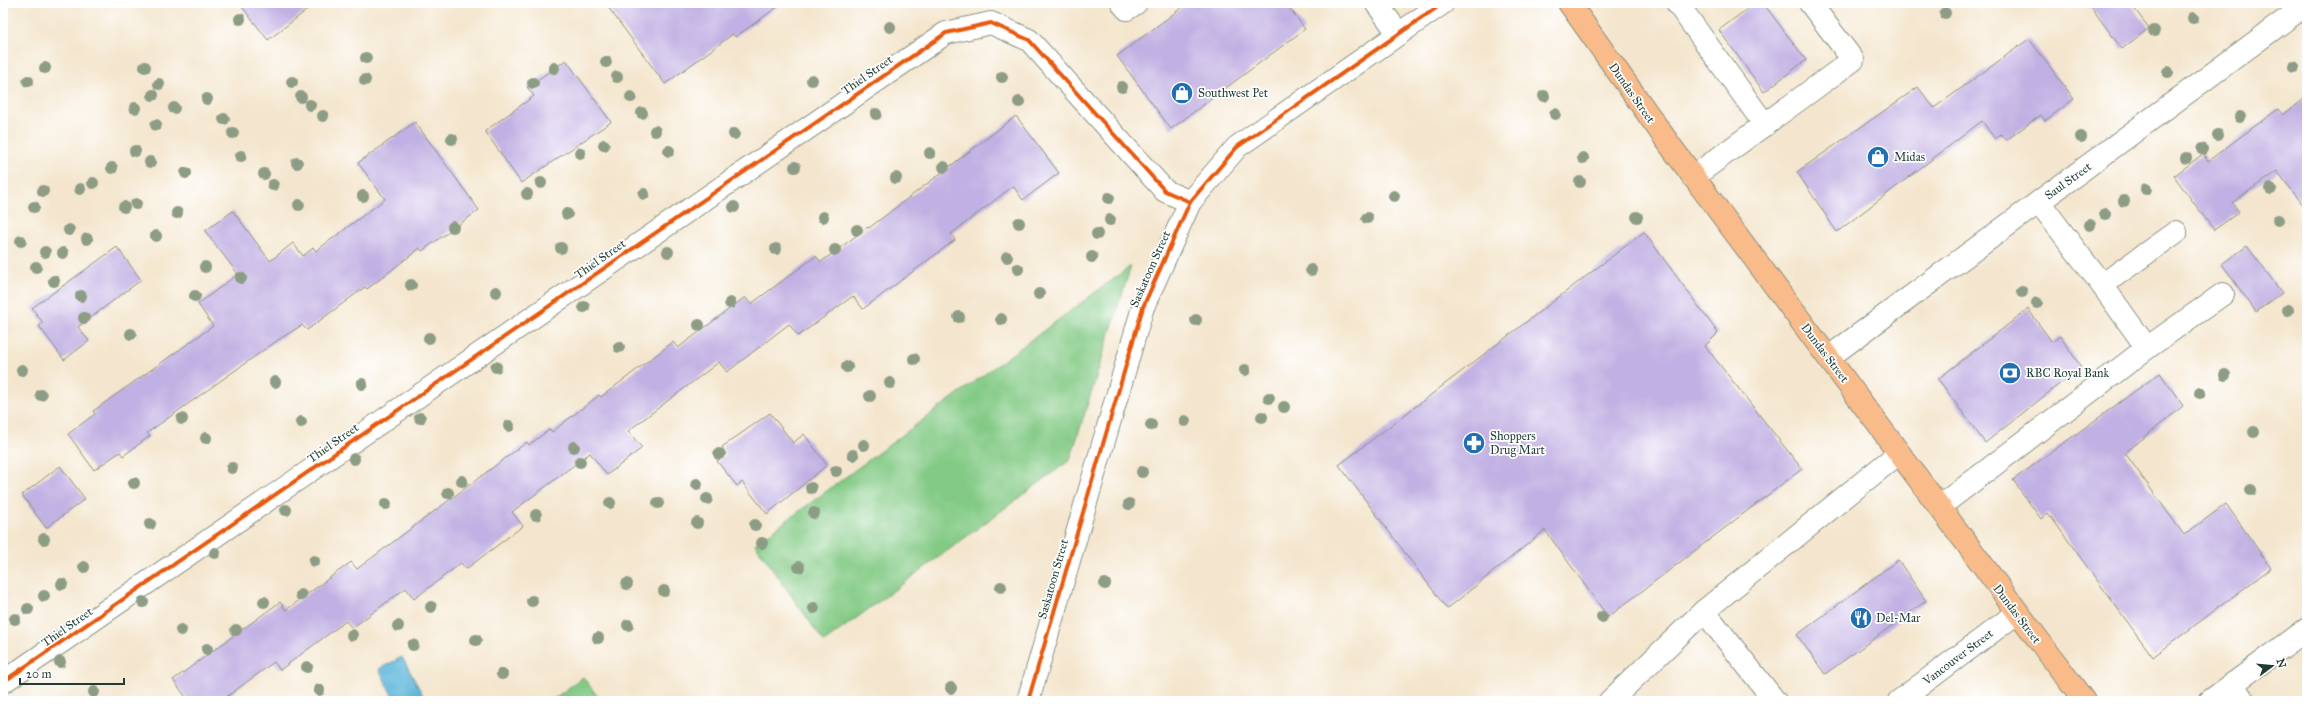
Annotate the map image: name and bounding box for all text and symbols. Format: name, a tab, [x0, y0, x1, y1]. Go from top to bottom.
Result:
street label: Thiel Street	[839, 52, 896, 98]
street label: Dundas Street	[1606, 60, 1658, 126]
shop icon: Southwest Pet	[1169, 80, 1195, 106]
place label: Southwest Pet	[1198, 86, 1269, 100]
shop icon: Midas	[1865, 144, 1891, 170]
place label: Midas	[1894, 150, 1925, 164]
street label: Saul Street	[2042, 159, 2095, 203]
street label: Saskatoon Street	[1127, 228, 1173, 309]
street label: Thiel Street	[572, 236, 629, 282]
street label: Dundas Street	[1798, 321, 1852, 386]
bank icon: RBC Royal Bank	[1997, 360, 2023, 386]
place label: RBC Royal Bank	[2026, 366, 2109, 380]
street label: Thiel Street	[305, 420, 362, 466]
place label: Shoppers Drug Mart	[1490, 429, 1546, 458]
pharmacy icon: Shoppers Drug Mart	[1461, 430, 1487, 456]
street label: Saskatoon Street	[1035, 537, 1071, 621]
street label: Dundas Street	[1990, 582, 2044, 647]
street label: Thiel Street	[39, 604, 96, 650]
restaurant icon: Del-Mar	[1848, 605, 1874, 631]
place label: Del-Mar	[1876, 611, 1921, 625]
street label: Vancouver Street	[1919, 626, 1996, 688]
north arrow	[2252, 646, 2292, 686]
text: N	[2274, 657, 2289, 670]
scale bar	[20, 660, 124, 686]
text: 20 m	[26, 667, 52, 681]

